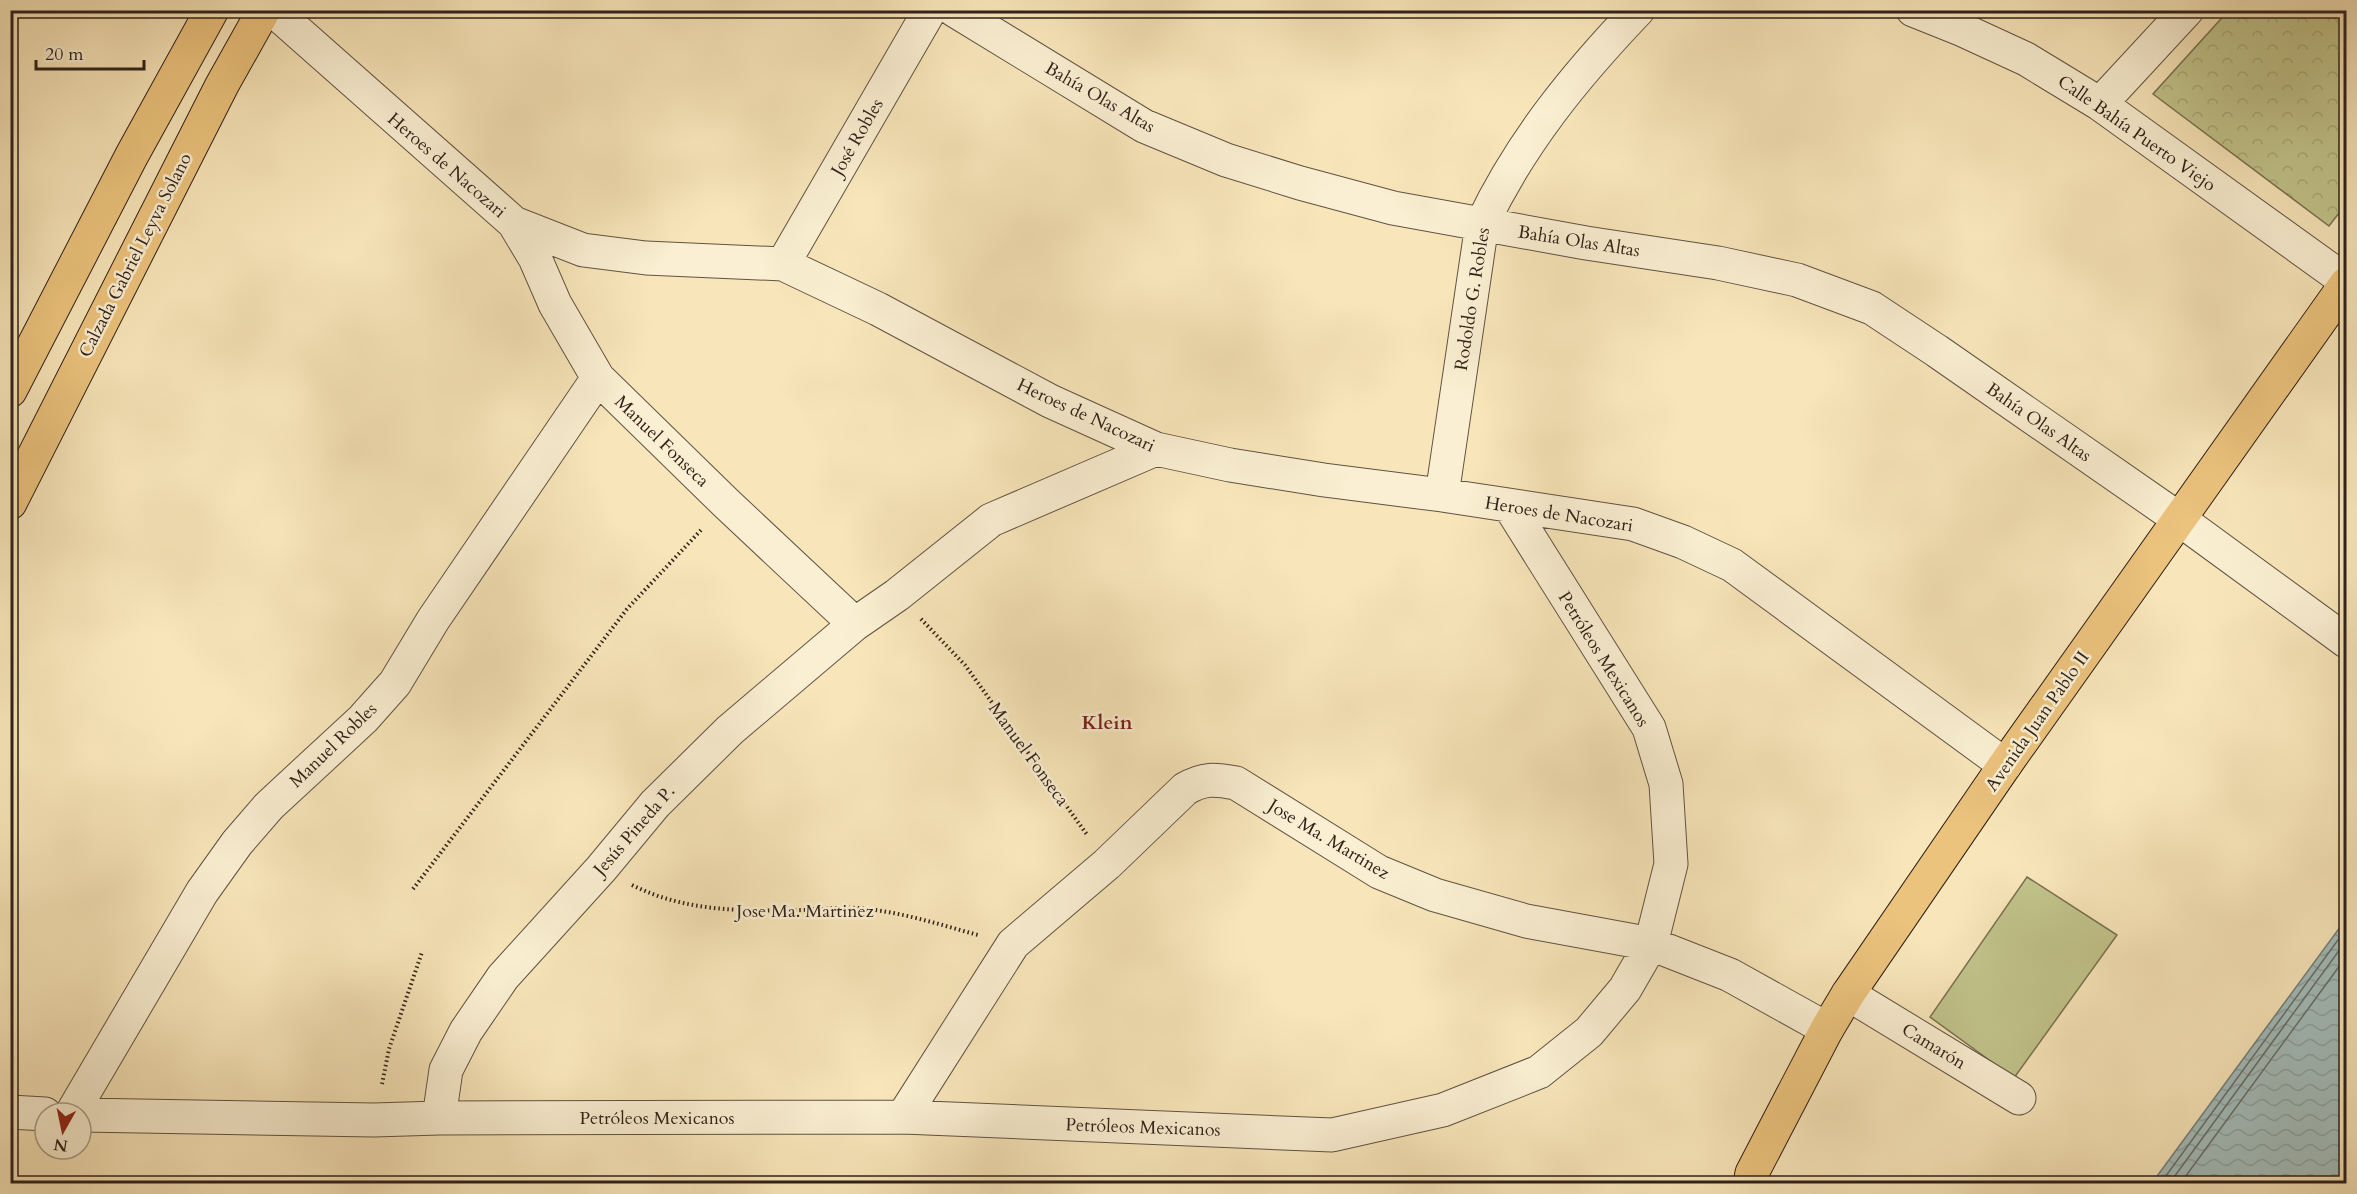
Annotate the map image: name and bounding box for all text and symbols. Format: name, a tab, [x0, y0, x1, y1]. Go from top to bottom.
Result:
scale bar	[36, 33, 144, 71]
text: 20 m	[45, 42, 84, 67]
street label: Bahía Olas Altas	[1040, 56, 1159, 139]
street label: Calle Bahía Puerto Viejo	[2053, 69, 2221, 198]
street label: José Robles	[824, 94, 890, 183]
street label: Heroes de Nacozari	[382, 107, 511, 224]
street label: Calzada Gabriel Leyva Solano	[73, 148, 198, 362]
street label: Bahía Olas Altas	[1516, 220, 1642, 263]
street label: Rodoldo G. Robles	[1449, 226, 1496, 372]
street label: Heroes de Nacozari	[1013, 373, 1159, 458]
street label: Bahía Olas Altas	[1981, 377, 2096, 468]
street label: Manuel Fonseca	[609, 390, 715, 493]
street label: Heroes de Nacozari	[1483, 490, 1635, 539]
street label: Petróleos Mexicanos	[1552, 587, 1655, 732]
street label: Avenida Juan Pablo II	[1980, 646, 2095, 796]
street label: Manuel Robles	[284, 697, 383, 794]
street label: Manuel Fonseca	[982, 697, 1075, 812]
district label: Klein	[1081, 709, 1133, 736]
street label: Jesús Pineda P.	[586, 780, 681, 883]
street label: Jose Ma. Martinez	[1261, 792, 1394, 886]
street label: Jose Ma. Martinez	[733, 899, 874, 924]
street label: Camarón	[1897, 1017, 1971, 1076]
north arrow	[33, 1101, 93, 1161]
street label: Petróleos Mexicanos	[579, 1106, 735, 1131]
street label: Petróleos Mexicanos	[1065, 1112, 1221, 1143]
text: N	[52, 1133, 69, 1157]

